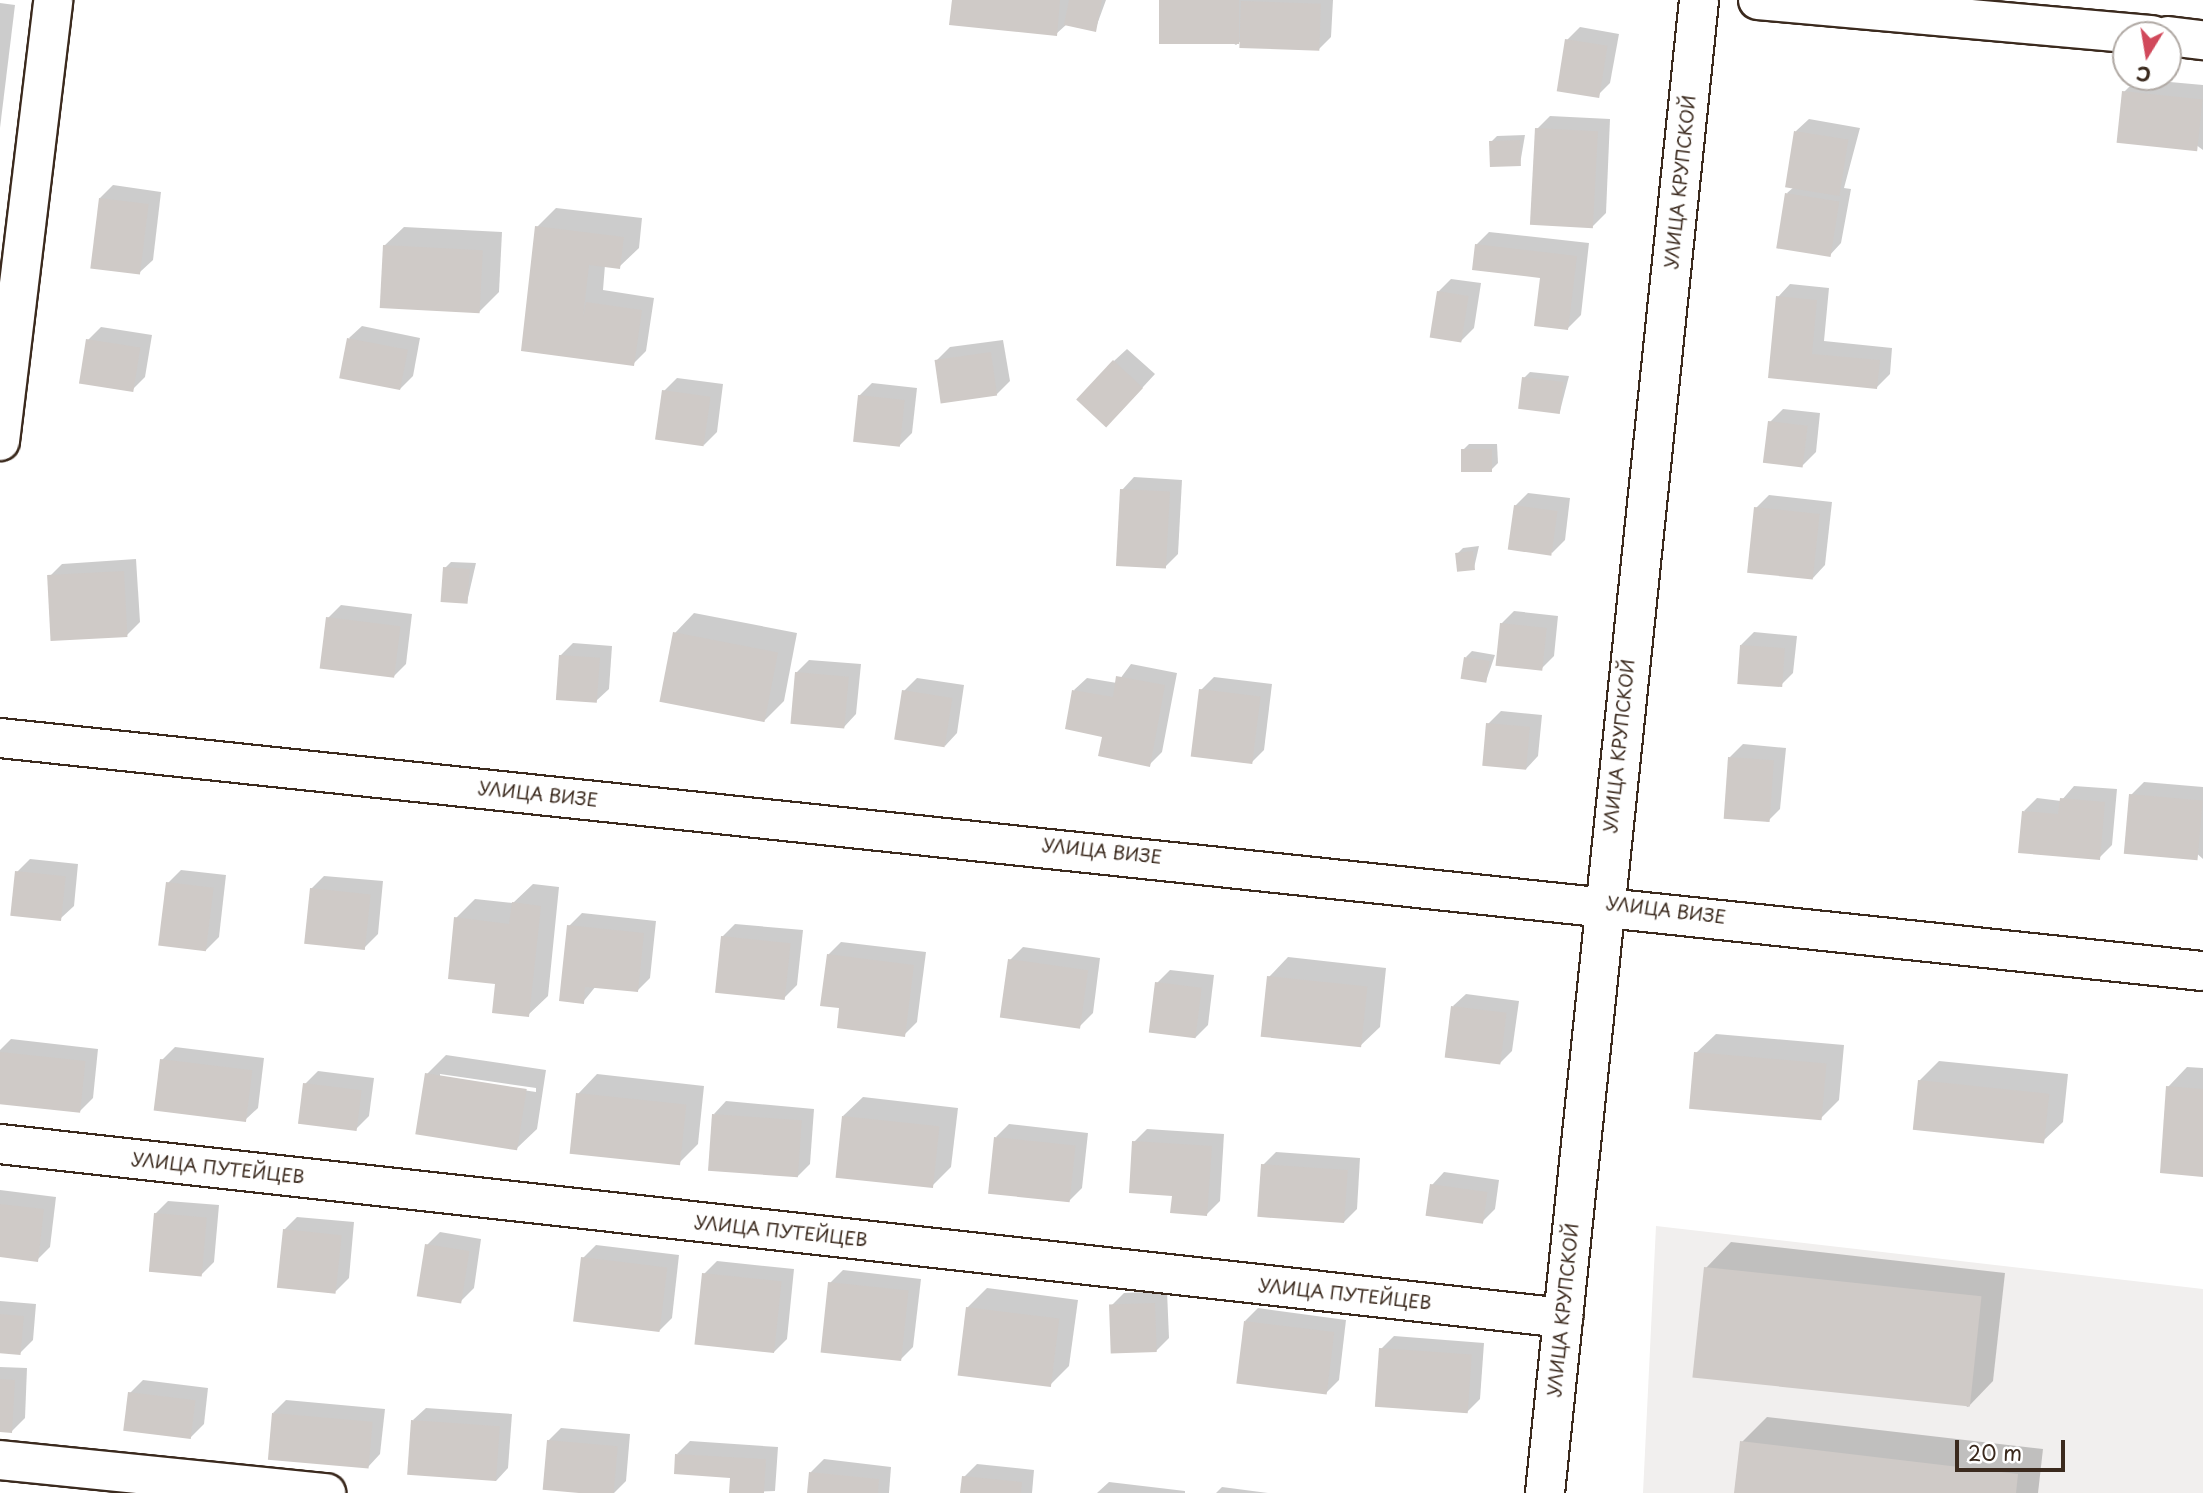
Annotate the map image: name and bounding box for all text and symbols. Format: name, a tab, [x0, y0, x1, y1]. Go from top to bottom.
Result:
north arrow	[2112, 21, 2182, 91]
text: С	[2134, 60, 2153, 90]
street label: УЛИЦА КРУПСКОЙ	[1660, 94, 1700, 270]
street label: УЛИЦА КРУПСКОЙ	[1599, 658, 1639, 834]
street label: УЛИЦА ВИЗЕ	[476, 777, 600, 811]
street label: УЛИЦА ВИЗЕ	[1040, 834, 1164, 868]
street label: УЛИЦА ВИЗЕ	[1604, 892, 1728, 928]
street label: УЛИЦА ПУТЕЙЦЕВ	[130, 1148, 306, 1188]
street label: УЛИЦА ПУТЕЙЦЕВ	[693, 1211, 869, 1251]
street label: УЛИЦА КРУПСКОЙ	[1543, 1222, 1583, 1398]
street label: УЛИЦА ПУТЕЙЦЕВ	[1257, 1274, 1433, 1314]
scale bar	[1958, 1426, 2068, 1470]
text: 20 m	[1968, 1436, 2022, 1468]

